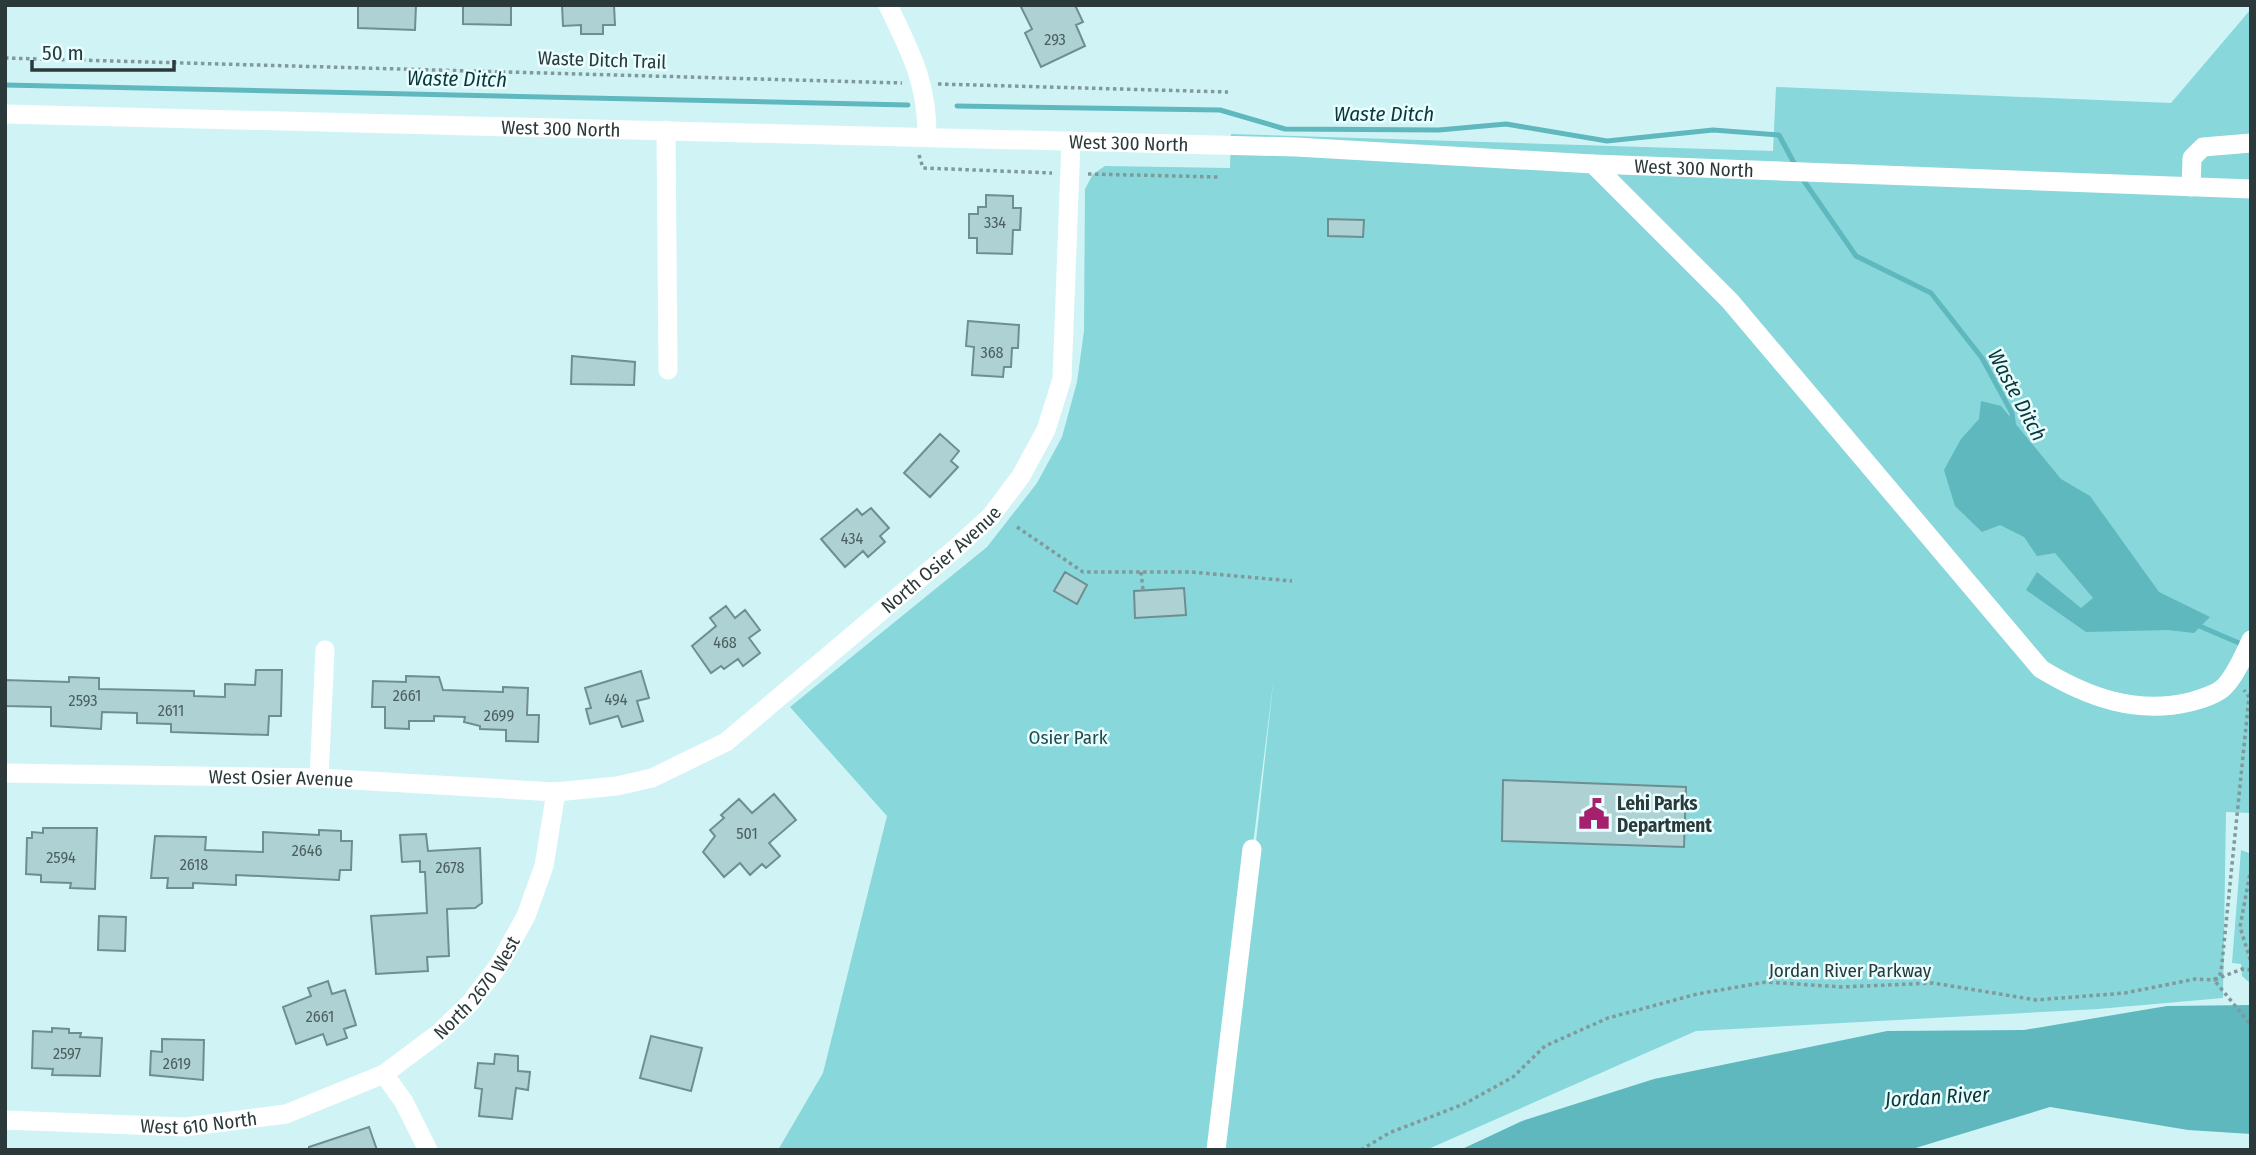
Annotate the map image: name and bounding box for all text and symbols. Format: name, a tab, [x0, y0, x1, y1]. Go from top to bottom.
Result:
scale bar	[32, 28, 173, 72]
house number: 293	[1044, 30, 1066, 49]
text: 50 m	[42, 40, 84, 66]
street label: Waste Ditch Trail	[537, 46, 667, 74]
water label: Waste Ditch	[407, 65, 507, 93]
water label: Waste Ditch	[1334, 101, 1434, 127]
street label: West 300 North	[501, 115, 621, 141]
street label: West 300 North	[1069, 130, 1189, 156]
street label: West 300 North	[1634, 154, 1754, 182]
house number: 334	[984, 213, 1006, 232]
house number: 368	[980, 343, 1004, 362]
water label: Waste Ditch	[1982, 345, 2052, 445]
street label: North Osier Avenue	[876, 502, 1006, 618]
house number: 434	[841, 529, 863, 548]
house number: 468	[713, 633, 737, 652]
house number: 2661	[393, 686, 421, 705]
house number: 494	[605, 690, 628, 709]
house number: 2593	[69, 691, 97, 710]
house number: 2611	[158, 701, 184, 720]
house number: 2699	[484, 706, 514, 725]
park label: Osier Park	[1028, 726, 1108, 749]
street label: West Osier Avenue	[208, 765, 354, 792]
place label: Lehi Parks Department	[1617, 792, 1712, 837]
public building icon: Lehi Parks Department	[1577, 797, 1611, 831]
house number: 501	[736, 824, 758, 843]
house number: 2646	[292, 841, 322, 860]
house number: 2594	[46, 848, 76, 867]
house number: 2618	[180, 855, 208, 874]
house number: 2678	[436, 858, 464, 877]
street label: North 2670 West	[429, 931, 525, 1044]
street label: Jordan River Parkway	[1769, 959, 1932, 982]
house number: 2661	[306, 1007, 334, 1026]
house number: 2597	[53, 1044, 82, 1063]
house number: 2619	[163, 1054, 191, 1073]
water label: Jordan River	[1883, 1081, 1991, 1113]
street label: West 610 North	[140, 1106, 258, 1139]

